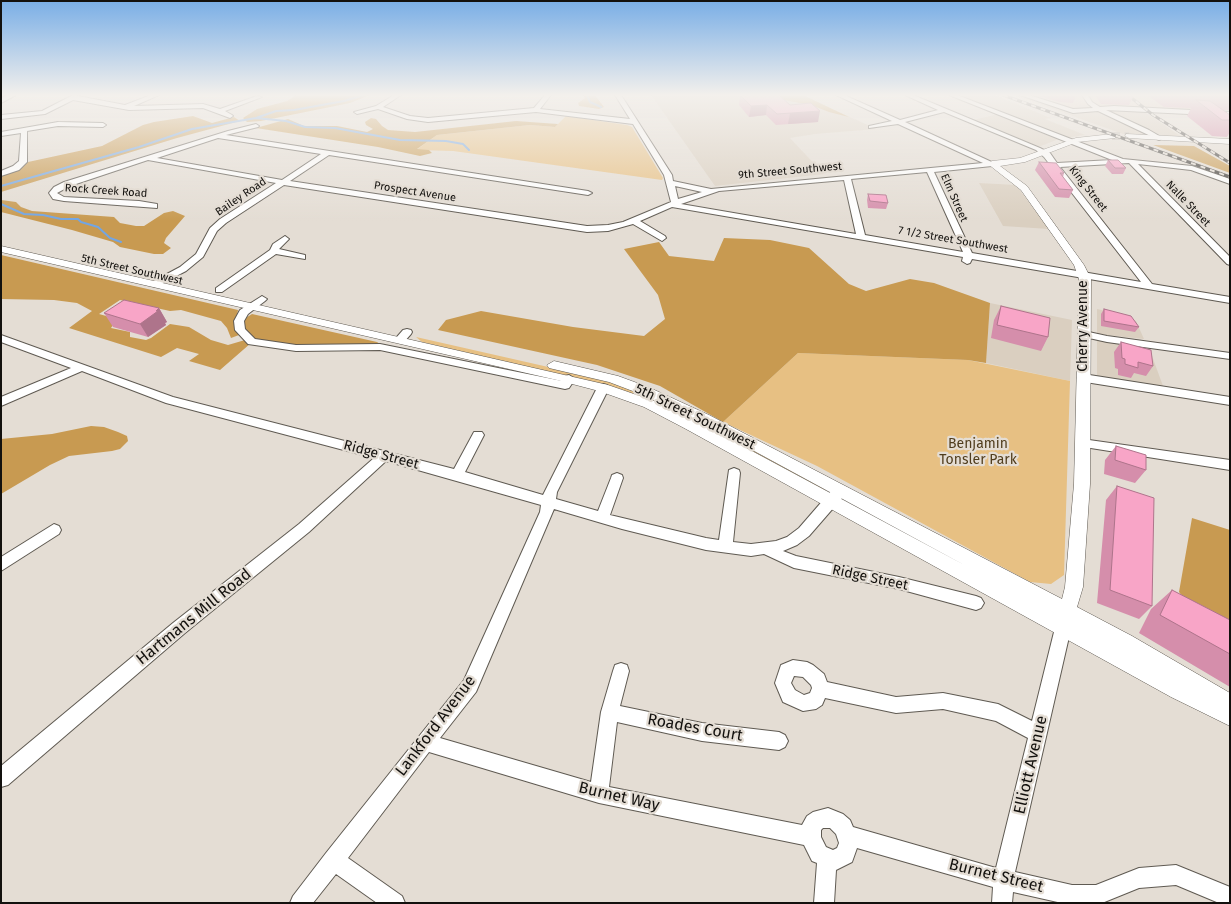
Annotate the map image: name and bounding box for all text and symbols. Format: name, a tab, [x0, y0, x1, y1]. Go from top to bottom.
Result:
street label: 9th Street Southwest	[738, 160, 842, 182]
street label: King Street	[1066, 163, 1110, 215]
street label: Elm Street	[938, 172, 970, 224]
street label: Bailey Road	[213, 175, 269, 219]
street label: Nalle Street	[1163, 178, 1213, 230]
street label: Prospect Avenue	[373, 179, 457, 205]
street label: Rock Creek Road	[64, 182, 148, 200]
street label: 7 1/2 Street Southwest	[897, 224, 1009, 256]
street label: 5th Street Southwest	[80, 252, 184, 288]
street label: Cherry Avenue	[1075, 280, 1091, 372]
street label: 5th Street Southwest	[632, 381, 758, 453]
park label: Benjamin Tonsler Park	[939, 436, 1017, 468]
street label: Ridge Street	[342, 437, 420, 473]
street label: Ridge Street	[831, 562, 909, 594]
street label: Hartmans Mill Road	[133, 565, 255, 669]
street label: Lankford Avenue	[392, 672, 480, 780]
street label: Roades Court	[646, 710, 744, 746]
street label: Elliott Avenue	[1010, 714, 1052, 816]
street label: Burnet Way	[577, 778, 661, 816]
street label: Burnet Street	[947, 855, 1045, 897]

